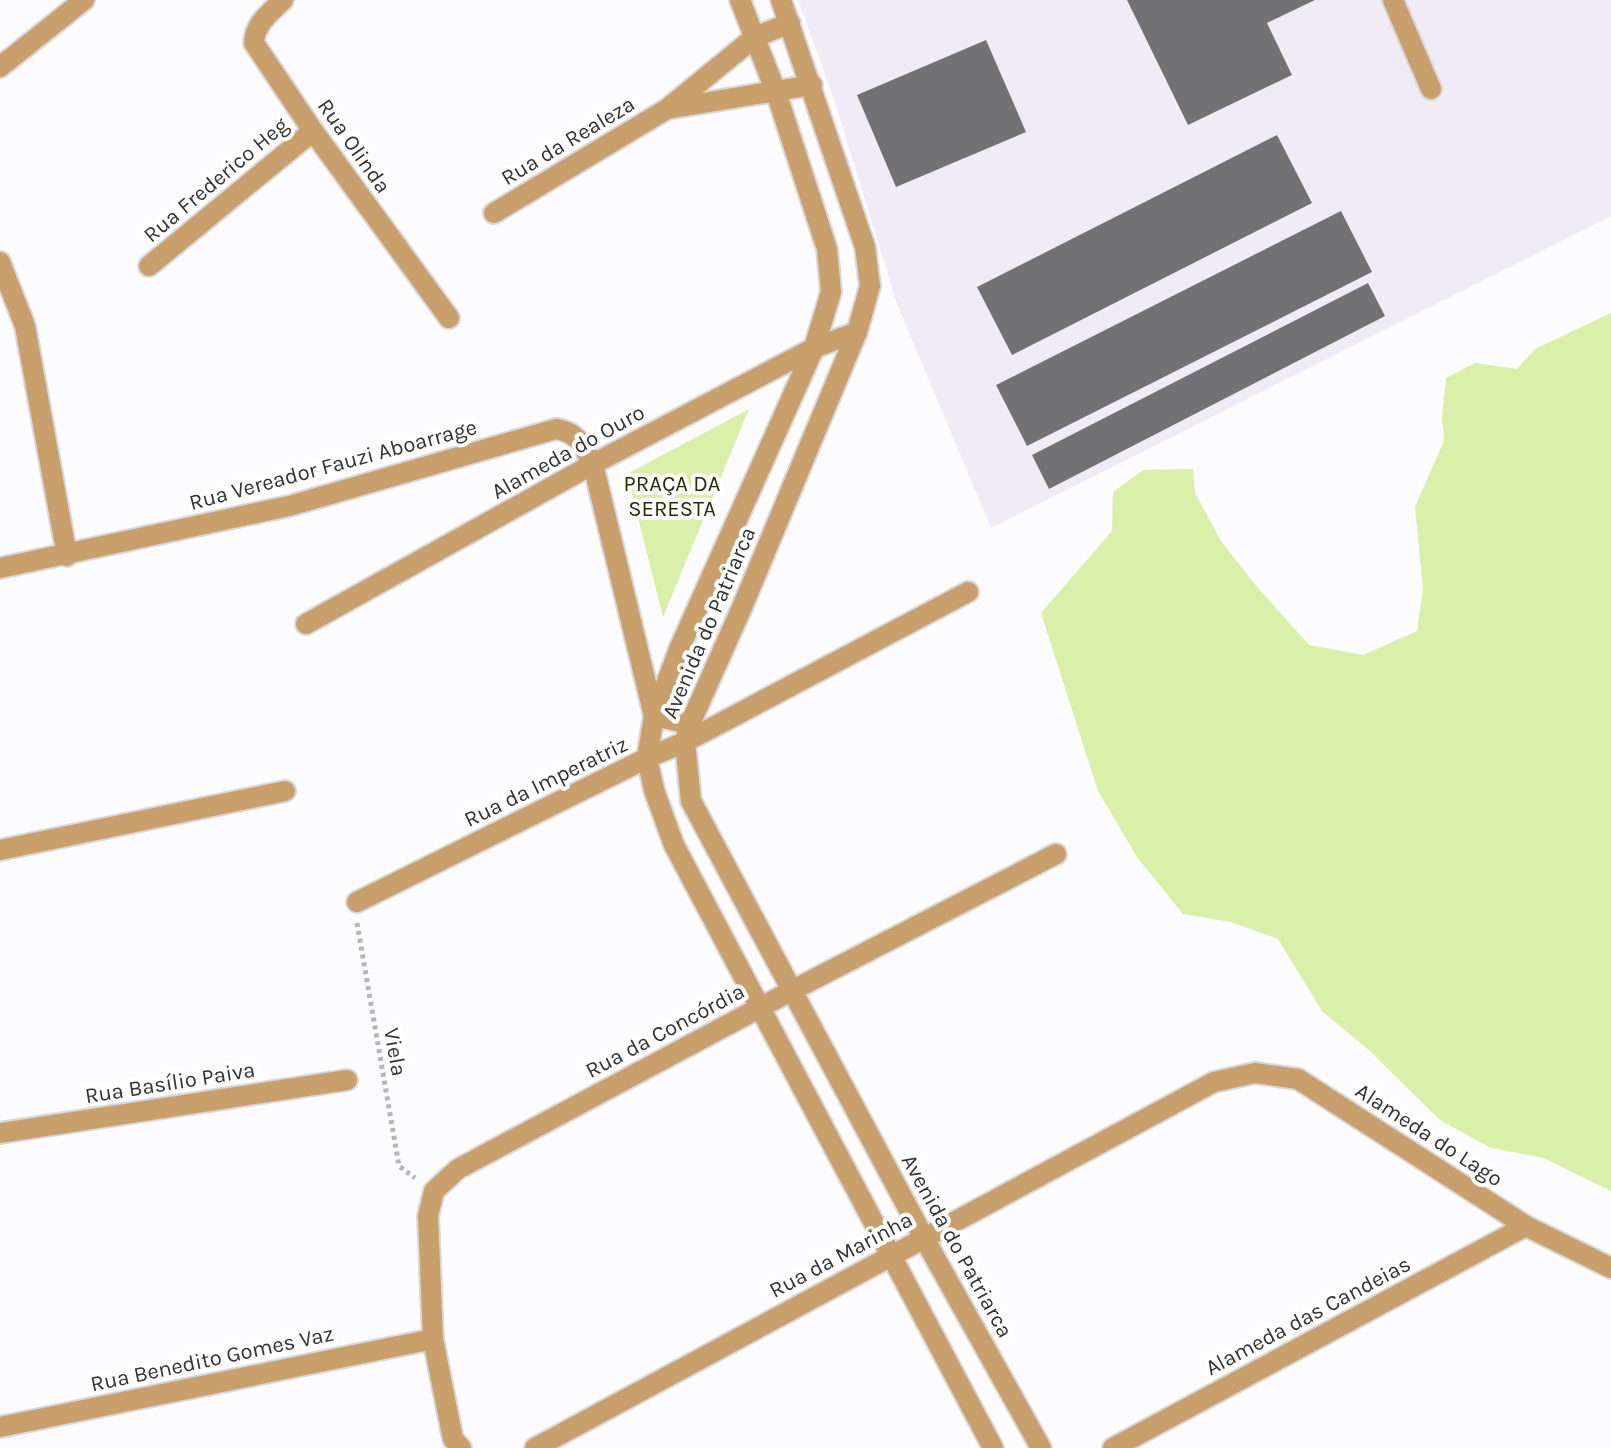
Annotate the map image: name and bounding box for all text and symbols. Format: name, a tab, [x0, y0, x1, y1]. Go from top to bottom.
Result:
street label: Rua da Realeza	[496, 91, 640, 191]
street label: Rua Olinda	[312, 94, 396, 198]
street label: Rua Frederico Heg	[138, 112, 294, 248]
street label: Alameda do Ouro	[487, 399, 649, 505]
street label: Rua Vereador Fauzi Aboarrage	[186, 414, 480, 516]
park label: PRAÇA DA SERESTA	[624, 471, 721, 522]
street label: Avenida do Patriarca	[657, 523, 761, 723]
street label: Rua da Imperatriz	[460, 731, 632, 833]
street label: Rua da Concórdia	[581, 978, 749, 1084]
street label: Viela	[378, 1026, 412, 1078]
street label: Rua Basílio Paiva	[83, 1057, 257, 1109]
street label: Alameda do Lago	[1351, 1078, 1507, 1192]
street label: Avenida do Patriarca	[896, 1150, 1018, 1342]
street label: Rua da Marinha	[765, 1206, 917, 1304]
street label: Alameda das Candeias	[1201, 1251, 1415, 1381]
street label: Rua Benedito Gomes Vaz	[88, 1321, 336, 1397]

